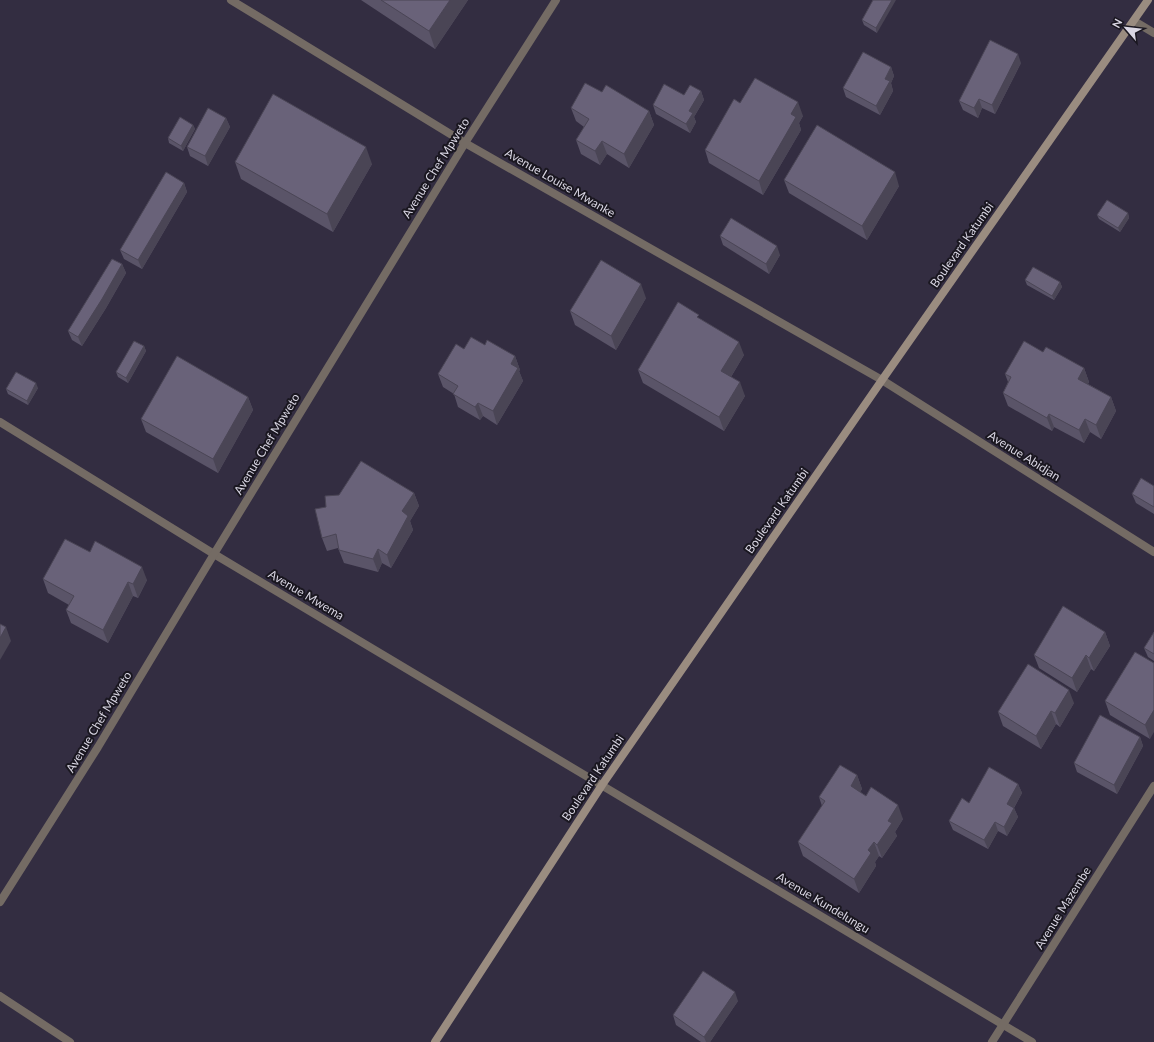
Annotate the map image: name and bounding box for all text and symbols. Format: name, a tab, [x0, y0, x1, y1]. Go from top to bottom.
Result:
north arrow	[1106, 8, 1146, 48]
text: N	[1109, 16, 1124, 30]
street label: Avenue Chef Mpweto	[399, 115, 473, 221]
street label: Avenue Louise Mwanke	[503, 145, 618, 220]
street label: Boulevard Katumbi	[927, 199, 997, 290]
street label: Avenue Chef Mpweto	[230, 390, 303, 497]
street label: Avenue Abidjan	[985, 427, 1063, 484]
street label: Boulevard Katumbi	[742, 465, 812, 556]
street label: Avenue Mwema	[266, 566, 347, 623]
street label: Avenue Chef Mpweto	[62, 668, 135, 775]
street label: Boulevard Katumbi	[558, 732, 627, 824]
street label: Avenue Mazembe	[1031, 864, 1094, 952]
street label: Avenue Kundelungu	[774, 869, 873, 936]

